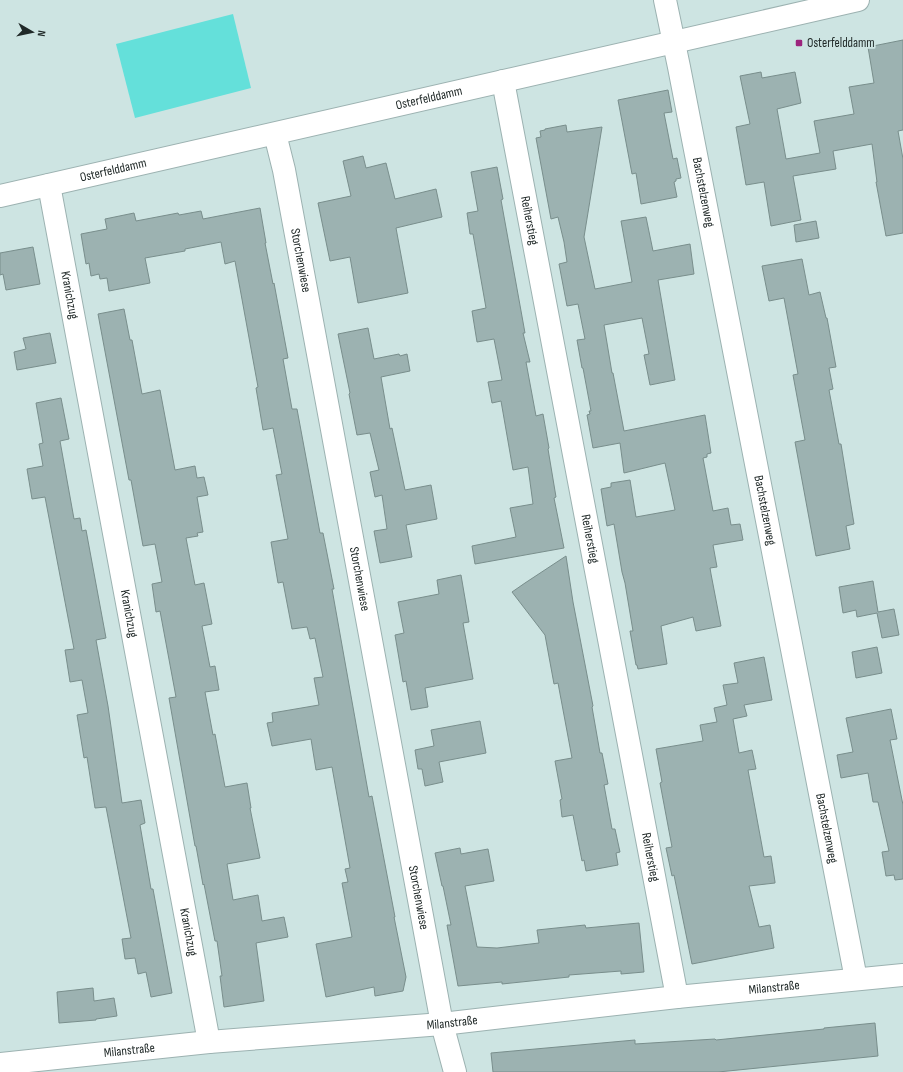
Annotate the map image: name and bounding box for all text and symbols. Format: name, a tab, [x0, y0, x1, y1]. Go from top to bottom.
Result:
north arrow	[12, 12, 52, 52]
text: N	[34, 30, 48, 38]
place label: Osterfelddamm	[807, 35, 875, 51]
marker: Osterfelddamm	[794, 38, 804, 48]
street label: Osterfelddamm	[394, 83, 464, 113]
street label: Osterfelddamm	[78, 155, 148, 186]
street label: Bachstelzenweg	[689, 156, 718, 228]
street label: Reiherstieg	[517, 195, 542, 246]
street label: Storchenwiese	[287, 227, 314, 294]
street label: Kranichzug	[57, 270, 82, 320]
street label: Bachstelzenweg	[750, 474, 780, 547]
street label: Reiherstieg	[577, 513, 602, 565]
street label: Storchenwiese	[346, 546, 373, 612]
street label: Kranichzug	[117, 588, 141, 639]
street label: Bachstelzenweg	[812, 792, 841, 865]
street label: Reiherstieg	[638, 831, 663, 883]
street label: Storchenwiese	[405, 864, 432, 931]
street label: Kranichzug	[176, 907, 201, 957]
street label: Milanstraße	[748, 977, 800, 998]
street label: Milanstraße	[426, 1012, 478, 1033]
street label: Milanstraße	[103, 1040, 156, 1061]

